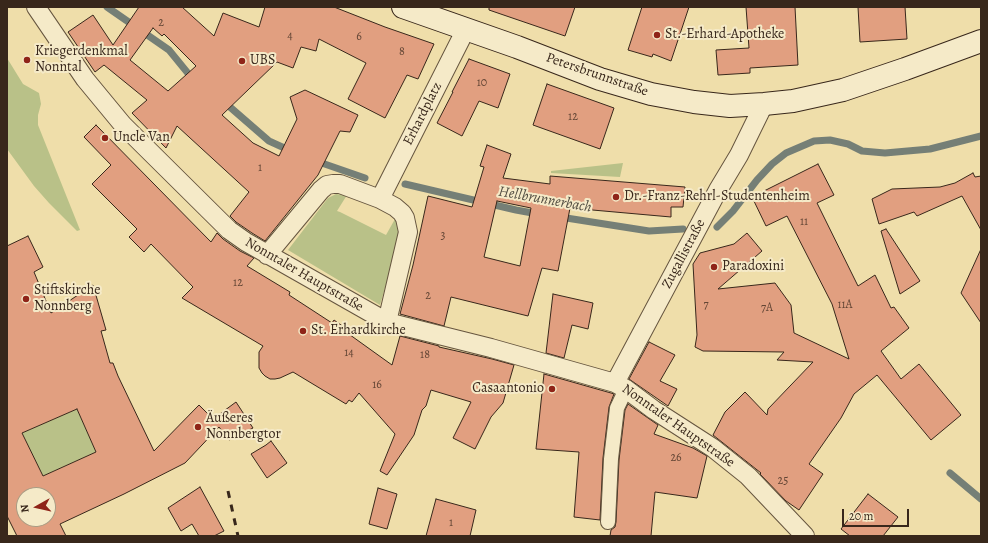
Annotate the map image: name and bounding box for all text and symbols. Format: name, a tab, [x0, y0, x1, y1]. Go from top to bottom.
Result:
house number: 2	[158, 16, 164, 30]
place label: St.-Erhard-Apotheke	[665, 27, 784, 43]
house number: 4	[287, 29, 293, 43]
house number: 6	[356, 30, 362, 44]
marker: St.-Erhard-Apotheke	[652, 30, 662, 40]
place label: Kriegerdenkmal Nonntal	[35, 44, 128, 76]
house number: 8	[399, 45, 405, 59]
street label: Petersbrunnstraße	[544, 50, 650, 100]
place label: UBS	[250, 53, 275, 69]
marker: Kriegerdenkmal Nonntal	[22, 55, 32, 65]
marker: UBS	[237, 56, 247, 66]
house number: 10	[477, 76, 487, 90]
street label: Erhardplatz	[400, 80, 446, 148]
house number: 12	[568, 110, 578, 124]
place label: Uncle Van	[113, 130, 170, 146]
marker: Uncle Van	[100, 133, 110, 143]
house number: 1	[258, 161, 262, 175]
water label: Hellbrunnerbach	[497, 183, 593, 217]
place label: Dr.-Franz-Rehrl-Studentenheim	[624, 189, 810, 205]
marker: Dr.-Franz-Rehrl-Studentenheim	[611, 192, 621, 202]
house number: 11	[800, 215, 808, 229]
street label: Zugallistraße	[659, 216, 709, 292]
house number: 3	[441, 229, 445, 243]
street label: Nonntaler Hauptstraße	[242, 234, 366, 316]
place label: Paradoxini	[722, 259, 784, 275]
marker: Paradoxini	[709, 262, 719, 272]
house number: 12	[233, 276, 243, 290]
place label: Stiftskirche Nonnberg	[34, 283, 101, 316]
house number: 2	[425, 289, 431, 303]
marker: Stiftskirche Nonnberg	[21, 294, 31, 304]
house number: 7	[703, 298, 709, 312]
house number: 11A	[837, 298, 853, 312]
house number: 7A	[761, 301, 773, 315]
place label: St. Erhardkirche	[311, 323, 406, 339]
marker: St. Erhardkirche	[298, 326, 308, 336]
house number: 14	[344, 346, 354, 360]
house number: 18	[420, 348, 430, 362]
house number: 16	[372, 378, 382, 392]
place label: Casaantonio	[472, 381, 544, 397]
street label: Nonntaler Hauptstraße	[618, 381, 738, 471]
marker: Casaantonio	[547, 384, 557, 394]
place label: Äußeres Nonnbergtor	[206, 411, 281, 444]
marker: Äußeres Nonnbergtor	[193, 422, 203, 432]
house number: 26	[670, 451, 682, 465]
house number: 25	[778, 474, 788, 488]
north arrow	[16, 487, 56, 527]
scale bar	[844, 501, 911, 527]
text: N	[17, 504, 33, 514]
text: 20 m	[849, 508, 873, 524]
house number: 1	[449, 516, 453, 530]

